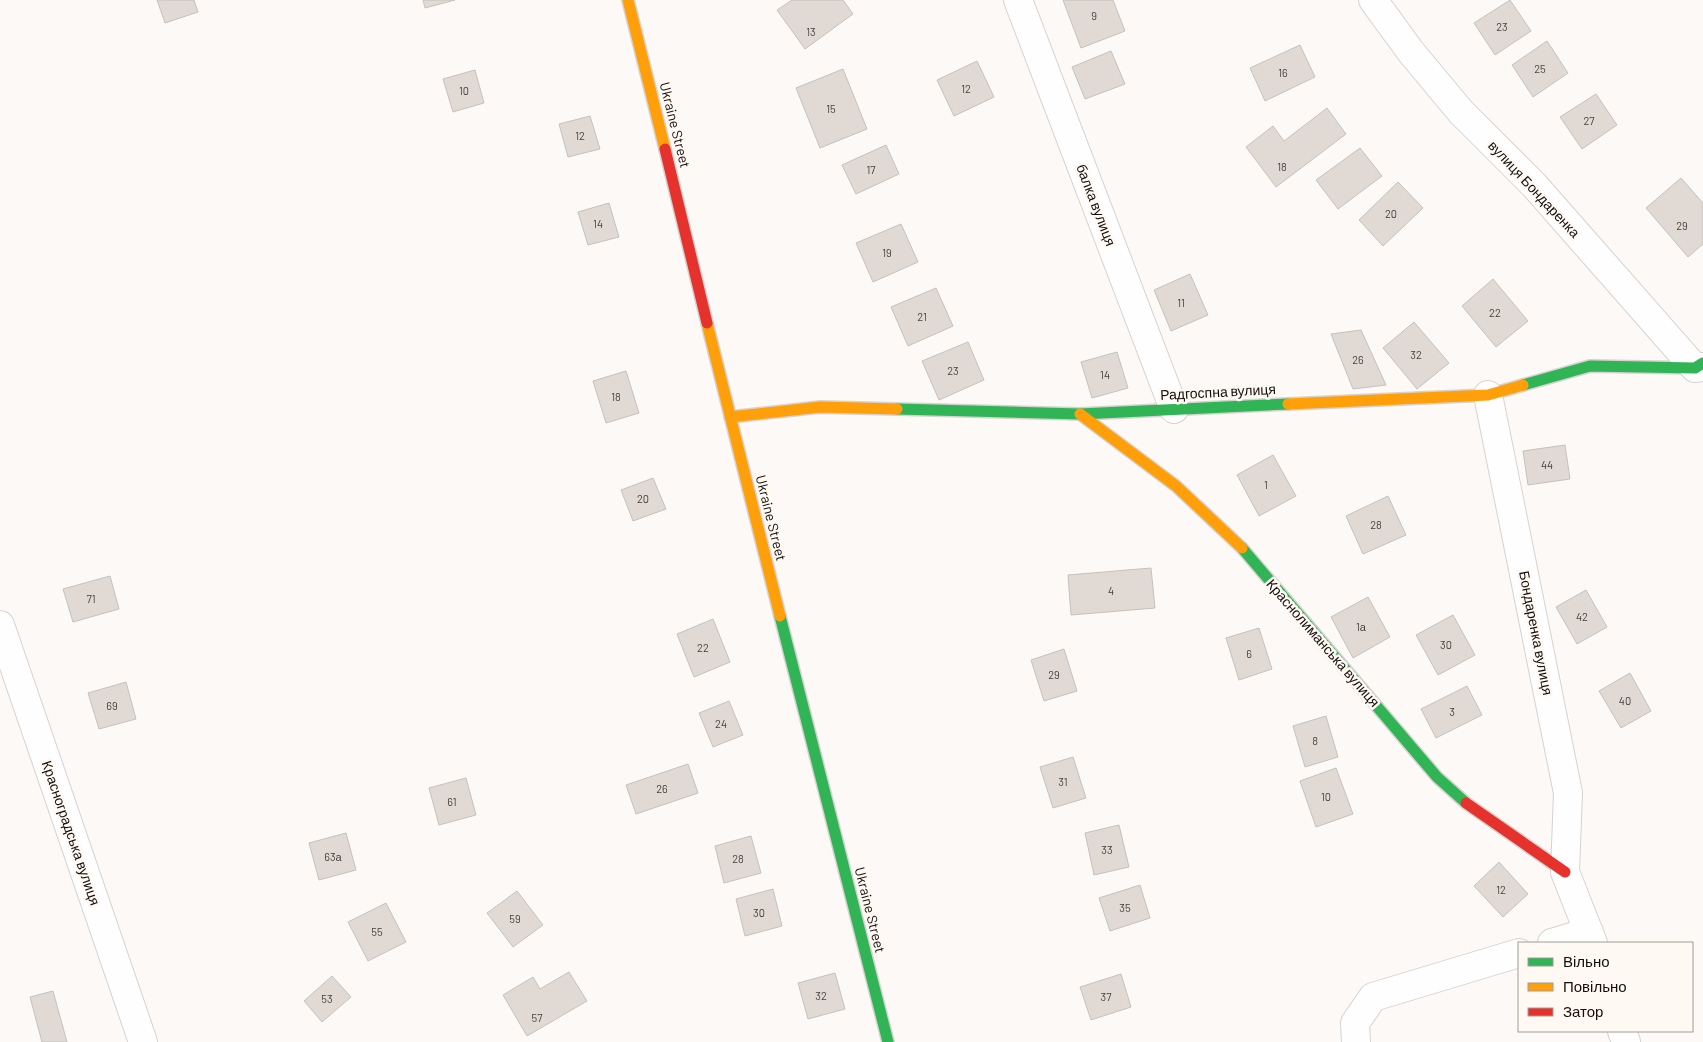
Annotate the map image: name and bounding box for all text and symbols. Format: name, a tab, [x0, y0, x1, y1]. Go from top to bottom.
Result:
house number: 9	[1091, 9, 1097, 22]
house number: 23	[1496, 20, 1508, 33]
house number: 13	[806, 25, 816, 38]
house number: 25	[1534, 62, 1546, 75]
house number: 16	[1278, 66, 1288, 79]
street label: Ukraine Street	[657, 80, 694, 170]
house number: 12	[961, 82, 971, 95]
house number: 10	[459, 84, 469, 97]
house number: 15	[826, 102, 836, 115]
house number: 27	[1583, 114, 1595, 127]
house number: 12	[575, 129, 585, 142]
street label: вулиця Бондаренка	[1485, 137, 1584, 241]
house number: 18	[1277, 160, 1287, 173]
street label: балка вулиця	[1073, 162, 1120, 248]
house number: 17	[866, 163, 876, 176]
house number: 20	[1385, 207, 1397, 220]
house number: 14	[593, 217, 603, 230]
house number: 29	[1676, 219, 1688, 232]
house number: 19	[882, 246, 892, 259]
house number: 11	[1177, 296, 1185, 309]
house number: 22	[1489, 306, 1501, 319]
house number: 21	[917, 310, 927, 323]
house number: 32	[1410, 348, 1422, 361]
house number: 26	[1352, 353, 1364, 366]
house number: 23	[947, 364, 959, 377]
house number: 14	[1100, 368, 1110, 381]
street label: Радгоспна вулиця	[1160, 380, 1276, 403]
house number: 18	[611, 390, 621, 403]
house number: 44	[1541, 458, 1553, 471]
street label: Ukraine Street	[753, 473, 790, 563]
house number: 1	[1264, 478, 1268, 491]
house number: 20	[637, 492, 649, 505]
house number: 28	[1370, 518, 1382, 531]
street label: Бондаренка вулиця	[1516, 569, 1557, 697]
street label: Краснолиманська вулиця	[1263, 575, 1384, 710]
house number: 4	[1108, 584, 1114, 597]
house number: 71	[86, 592, 96, 605]
house number: 42	[1576, 610, 1588, 623]
house number: 1а	[1356, 620, 1367, 633]
house number: 30	[1440, 638, 1452, 651]
house number: 22	[697, 641, 709, 654]
house number: 6	[1246, 647, 1252, 660]
house number: 29	[1048, 668, 1060, 681]
house number: 40	[1619, 694, 1631, 707]
house number: 69	[106, 699, 118, 712]
house number: 3	[1449, 705, 1455, 718]
house number: 24	[715, 717, 727, 730]
house number: 8	[1312, 734, 1318, 747]
street label: Красноградська вулиця	[39, 758, 104, 907]
house number: 31	[1058, 775, 1068, 788]
house number: 26	[656, 782, 668, 795]
house number: 10	[1321, 790, 1331, 803]
house number: 61	[447, 795, 457, 808]
house number: 33	[1101, 843, 1113, 856]
house number: 63а	[324, 850, 343, 863]
house number: 28	[732, 852, 744, 865]
street label: Ukraine Street	[852, 865, 889, 955]
house number: 12	[1496, 883, 1506, 896]
house number: 35	[1119, 901, 1131, 914]
house number: 30	[753, 906, 765, 919]
house number: 59	[509, 912, 521, 925]
house number: 55	[371, 925, 383, 938]
legend	[1518, 942, 1693, 1032]
text: Вільно	[1563, 952, 1610, 970]
text: Повільно	[1563, 977, 1627, 995]
house number: 32	[815, 989, 827, 1002]
house number: 37	[1101, 990, 1111, 1003]
house number: 53	[321, 992, 333, 1005]
text: Затор	[1563, 1002, 1603, 1020]
house number: 57	[532, 1011, 542, 1024]

